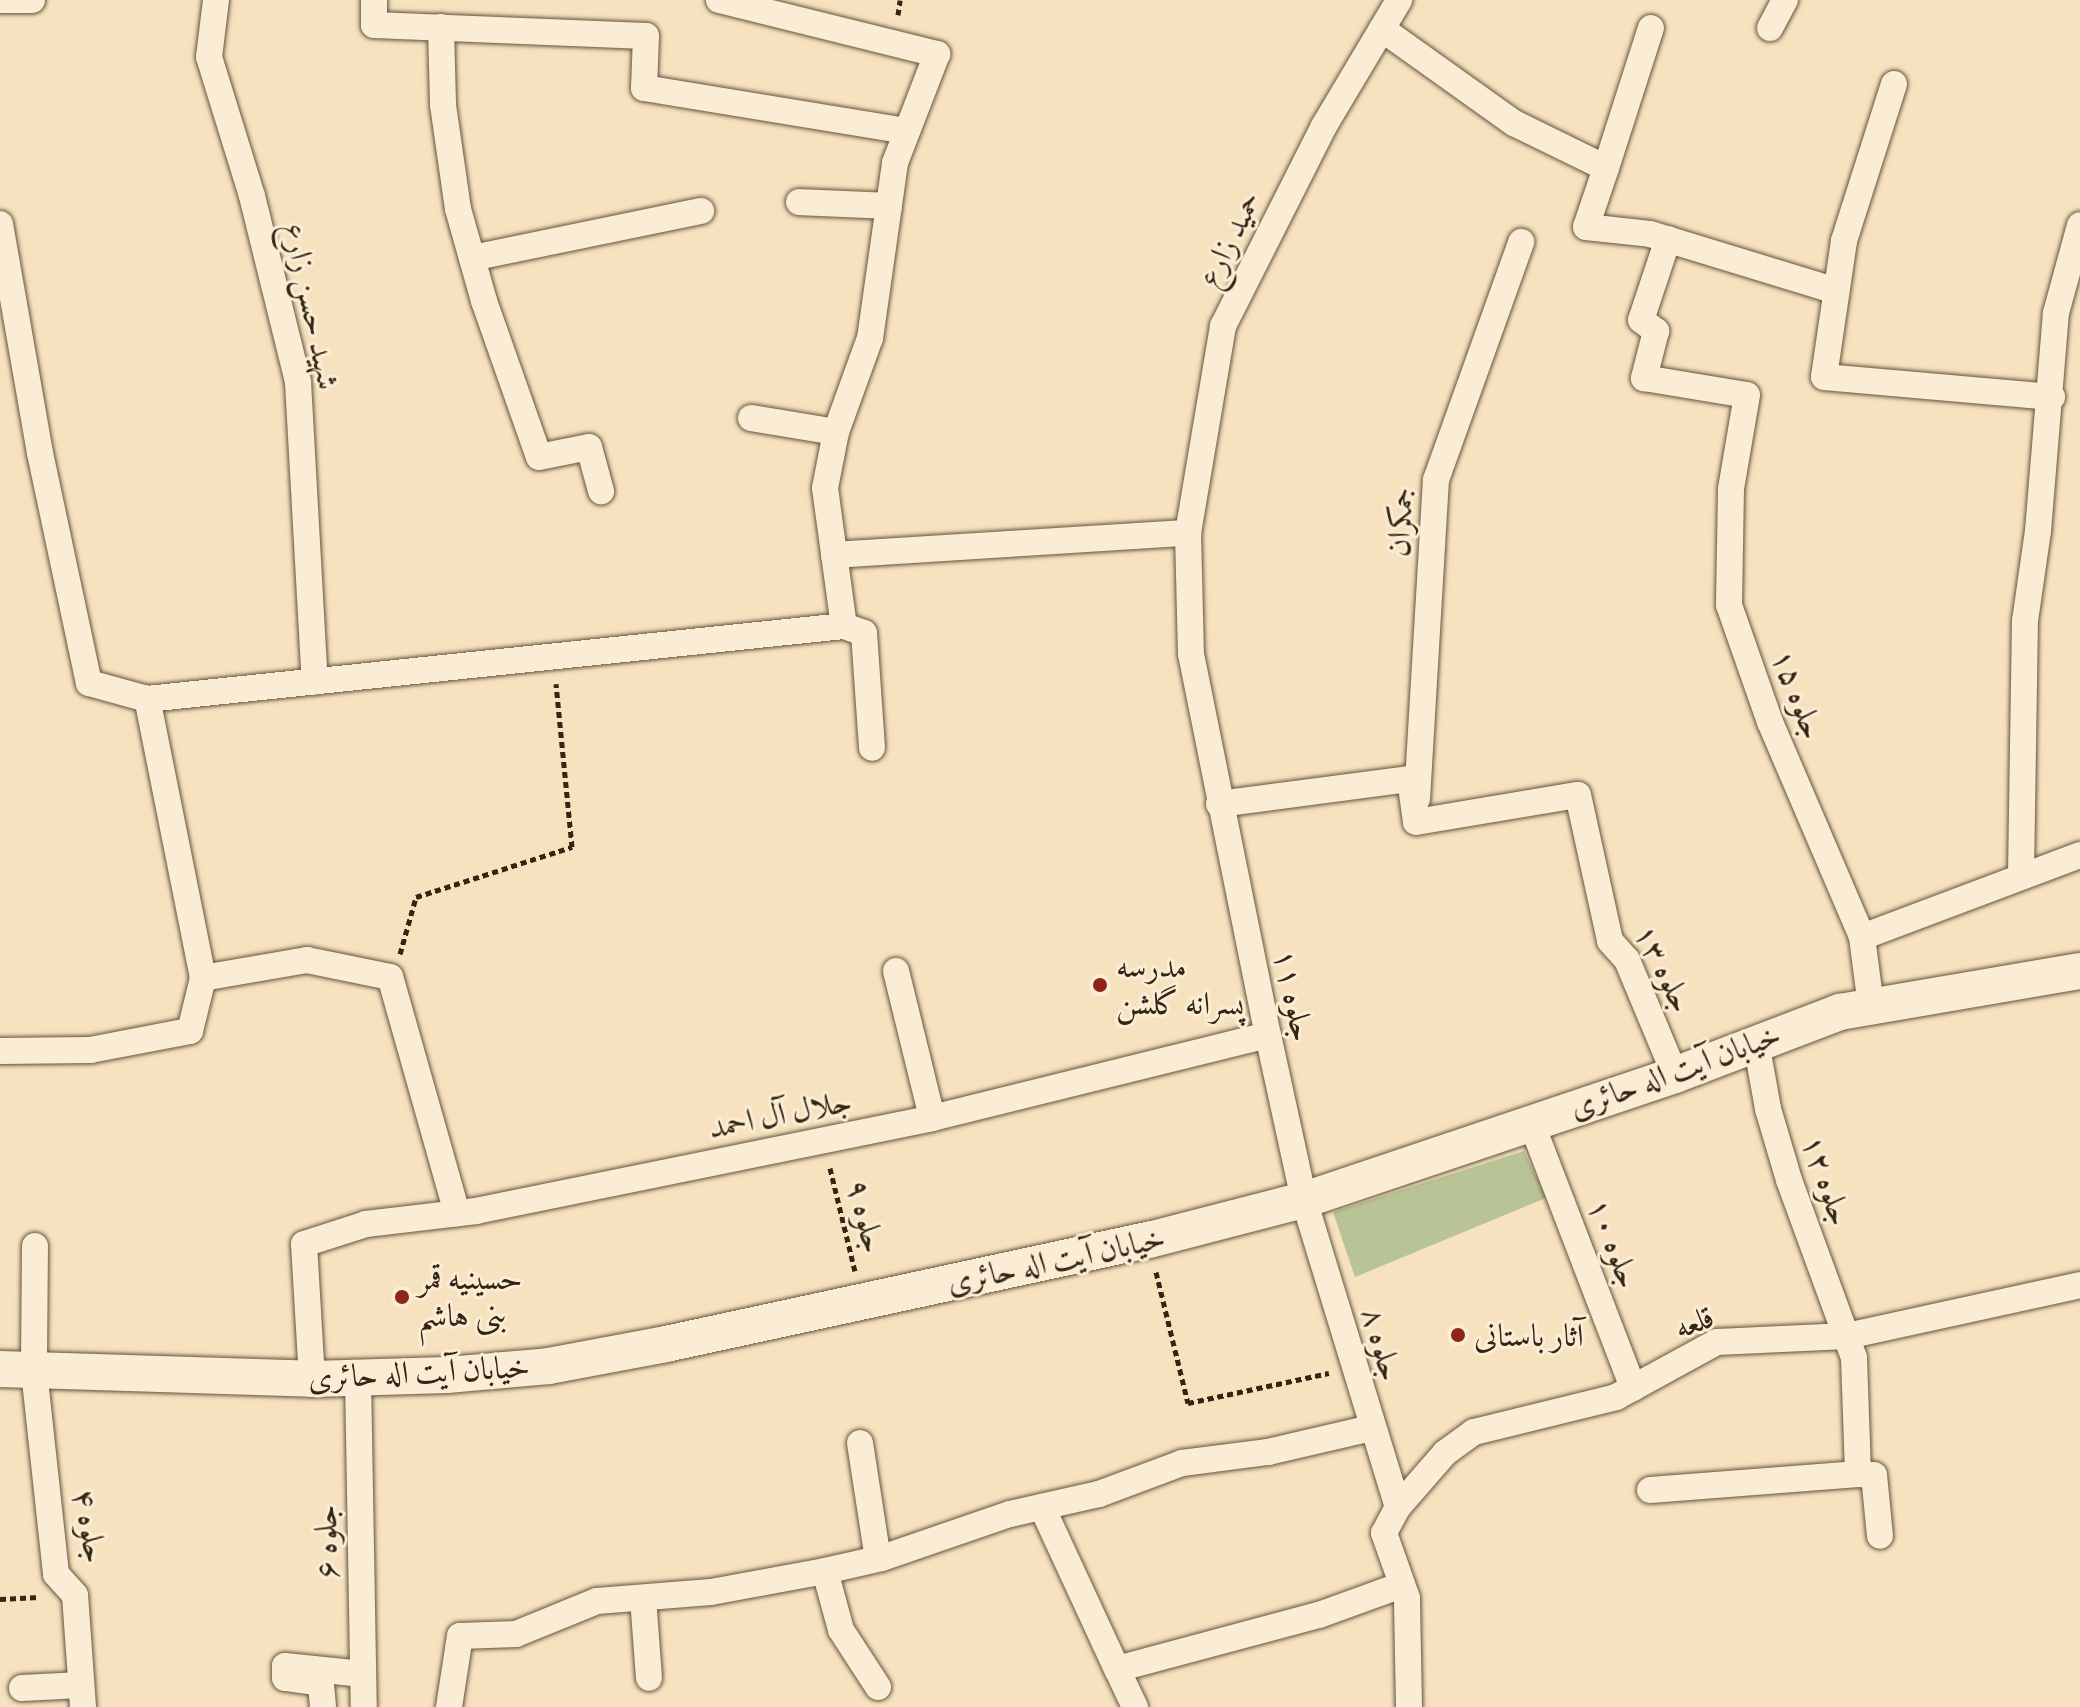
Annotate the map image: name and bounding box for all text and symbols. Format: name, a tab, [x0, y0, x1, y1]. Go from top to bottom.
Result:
street label: حمید زارع	[1189, 185, 1269, 293]
street label: شهید حسن زارع	[276, 219, 348, 393]
street label: جمکران	[1378, 486, 1422, 558]
street label: جلوه ۱۵	[1763, 644, 1833, 744]
street label: جلوه ۱۳	[1626, 918, 1702, 1018]
street label: جلوه ۱۱	[1266, 945, 1322, 1045]
place label: مدرسه پسرانه گلشن	[1116, 948, 1244, 1023]
marker: مدرسه پسرانه گلشن	[1091, 976, 1109, 994]
street label: خیابان آیت اله حائری	[1564, 1015, 1786, 1127]
street label: جلال آل احمد	[705, 1081, 855, 1147]
street label: جلوه ۱۲	[1794, 1130, 1860, 1230]
street label: جلوه ۹	[838, 1175, 894, 1257]
street label: جلوه ۱۰	[1579, 1193, 1649, 1293]
street label: خیابان آیت اله حائری	[943, 1218, 1169, 1302]
place label: حسینیه قمر بنی هاشم	[418, 1260, 523, 1335]
marker: حسینیه قمر بنی هاشم	[393, 1288, 411, 1306]
street label: قلعه	[1669, 1297, 1719, 1347]
street label: جلوه ۸	[1353, 1303, 1411, 1385]
place label: آثار باستانی	[1474, 1316, 1584, 1354]
marker: آثار باستانی	[1449, 1326, 1467, 1344]
street label: خیابان آیت اله حائری	[307, 1347, 531, 1397]
street label: جلوه ۴	[65, 1486, 115, 1566]
street label: جلوه ۶	[306, 1504, 346, 1580]

